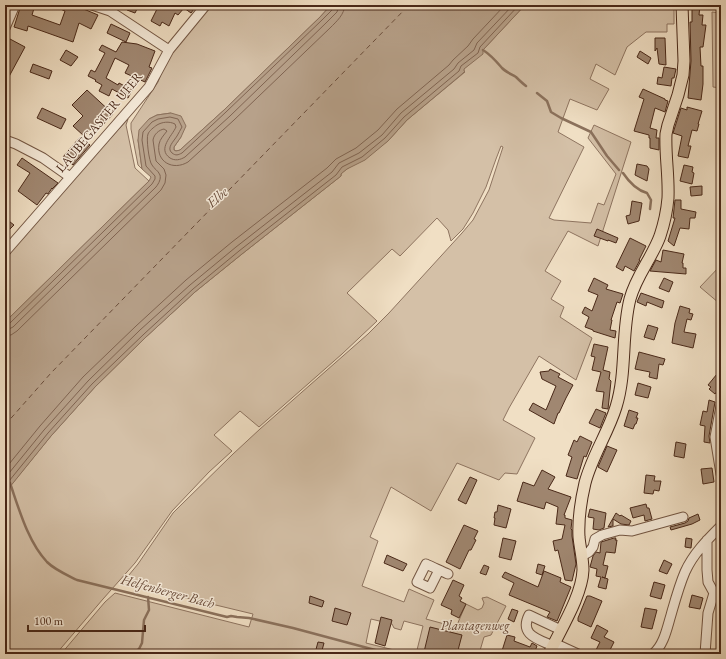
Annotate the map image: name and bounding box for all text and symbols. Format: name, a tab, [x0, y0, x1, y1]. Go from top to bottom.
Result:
street label: LAUBEGASTER UFER	[52, 68, 147, 176]
water label: Elbe	[202, 183, 232, 212]
water label: Helfenberger Bach	[118, 570, 217, 612]
scale bar	[28, 607, 145, 633]
text: 100 m	[34, 613, 64, 629]
park label: Plantagenweg	[441, 617, 510, 634]

